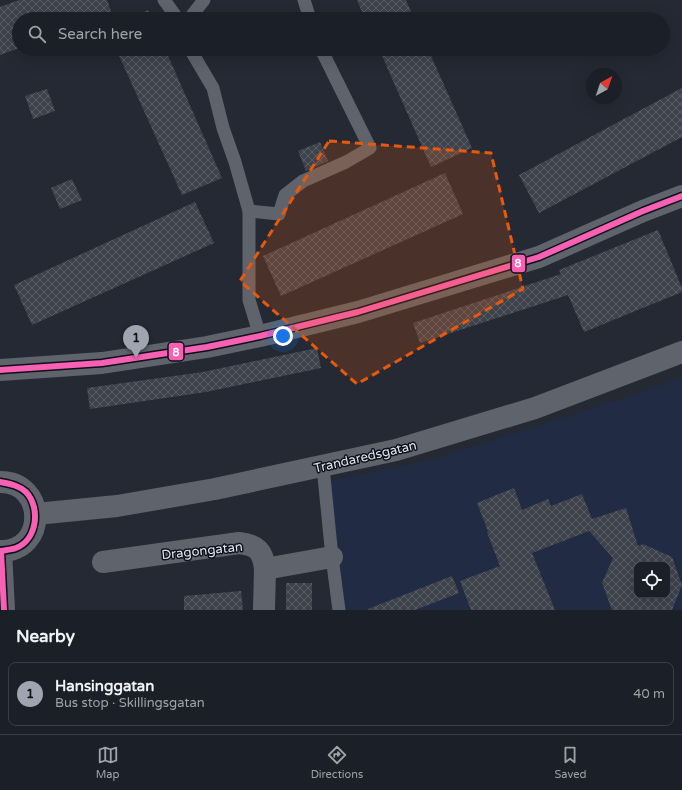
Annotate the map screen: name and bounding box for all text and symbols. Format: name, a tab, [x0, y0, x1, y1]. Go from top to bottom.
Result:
search box	[12, 12, 670, 56]
icon: search	[26, 23, 48, 45]
text: Search here	[58, 25, 142, 43]
north arrow	[586, 68, 622, 104]
line badge: 8	[511, 254, 526, 273]
text: 8	[515, 257, 522, 270]
pin: 1	[123, 325, 149, 358]
your location	[273, 326, 293, 346]
line badge: 8	[168, 342, 184, 361]
text: 8	[173, 346, 180, 359]
street label: Trandaredsgatan	[312, 437, 418, 477]
street label: Dragongatan	[161, 539, 243, 563]
map controls	[634, 562, 670, 598]
button: locate	[634, 562, 670, 598]
text: Nearby	[16, 626, 75, 647]
text: Hansinggatan	[55, 677, 154, 695]
text: 1	[26, 686, 34, 702]
text: 40 m	[633, 686, 665, 702]
text: Bus stop · Skillingsgatan	[55, 695, 205, 711]
tab: Map	[96, 744, 119, 781]
tab: Directions	[311, 744, 363, 781]
tab: Saved	[555, 744, 586, 781]

